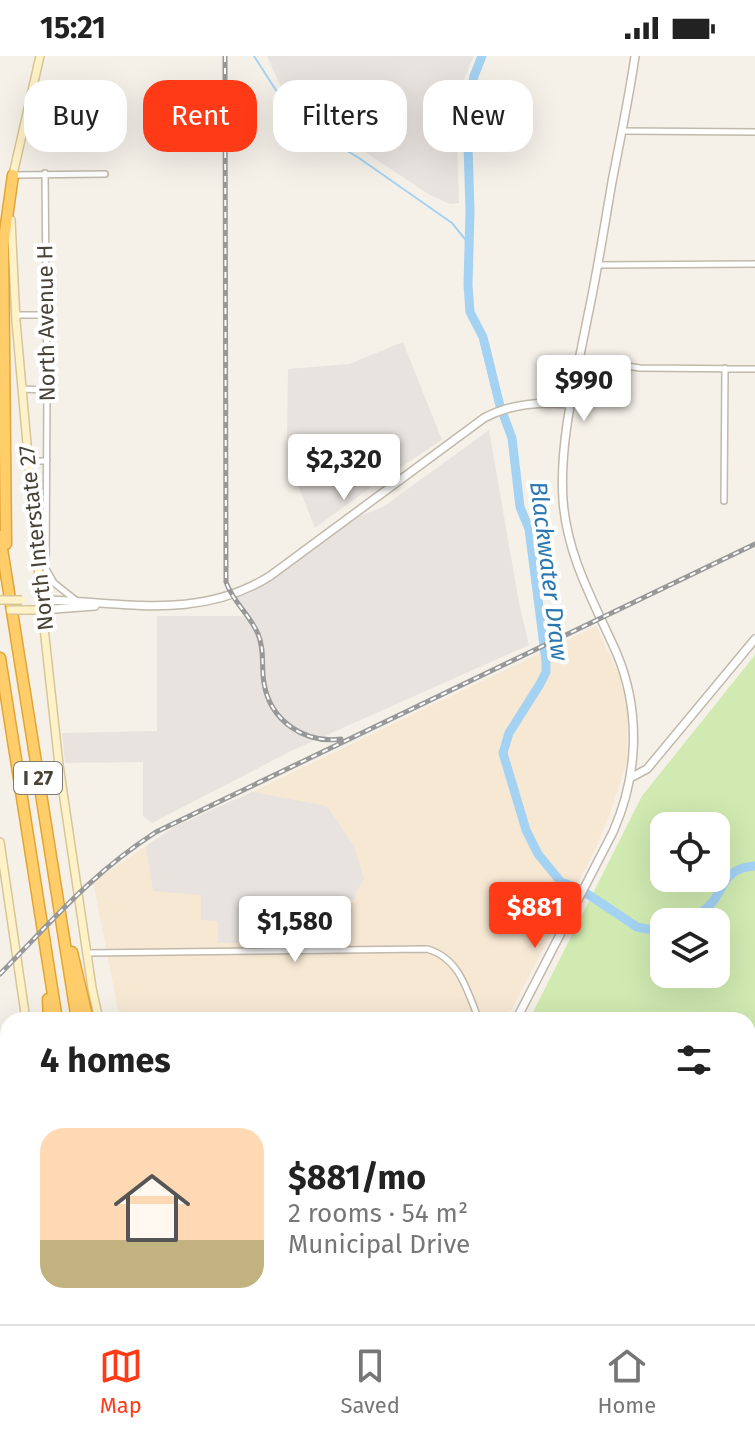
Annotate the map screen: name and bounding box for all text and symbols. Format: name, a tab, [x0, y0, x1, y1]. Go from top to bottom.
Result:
text: 15:21	[40, 10, 106, 46]
chip: Buy	[24, 80, 127, 152]
chip: Rent	[143, 80, 257, 152]
chip: Filters	[273, 80, 407, 152]
chip: New	[423, 80, 533, 152]
street label: North Avenue H	[31, 244, 61, 402]
pin: $990	[537, 355, 631, 423]
text: $990	[555, 365, 613, 396]
pin: $2,320	[279, 434, 409, 502]
street label: North Interstate 27	[13, 444, 59, 632]
text: $2,320	[306, 444, 382, 475]
water label: Blackwater Draw	[524, 480, 574, 663]
road number: I 27	[14, 762, 62, 794]
map controls	[650, 812, 730, 988]
button: locate	[650, 812, 730, 892]
pin: $881	[488, 882, 582, 950]
text: $881	[507, 892, 563, 923]
pin: $1,580	[230, 896, 360, 964]
text: $1,580	[257, 906, 333, 937]
button: layers	[650, 908, 730, 988]
icon: filters	[672, 1038, 716, 1082]
text: 4 homes	[40, 1040, 171, 1081]
text: $881/mo	[288, 1157, 426, 1198]
icon: home	[104, 1160, 200, 1256]
text: 2 rooms · 54 m²	[288, 1198, 468, 1229]
text: Municipal Drive	[288, 1229, 470, 1260]
tab: Map	[99, 1344, 143, 1419]
tab: Saved	[340, 1344, 400, 1419]
tab: Home	[598, 1344, 656, 1419]

